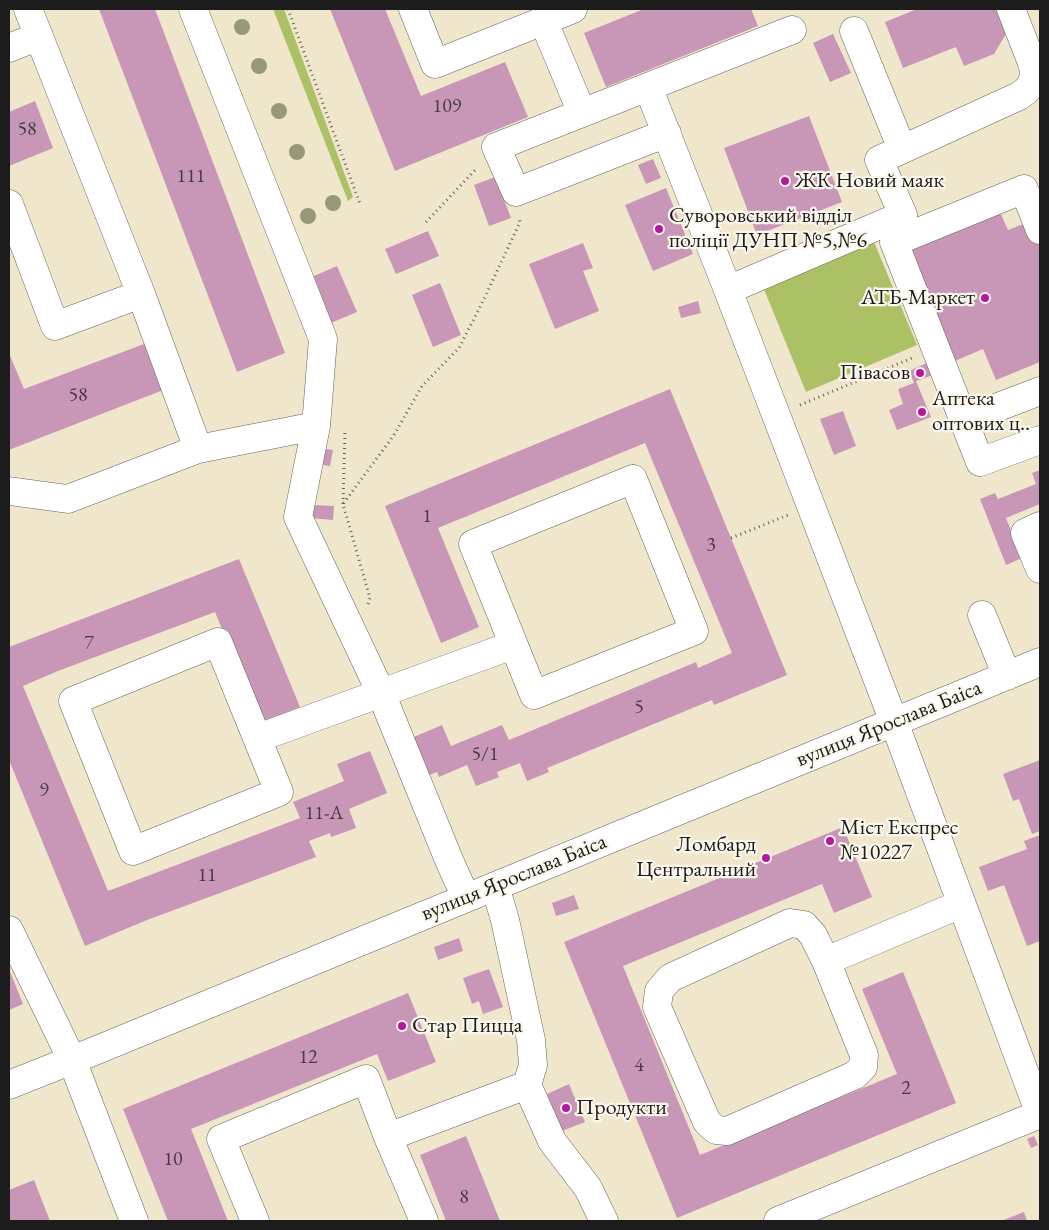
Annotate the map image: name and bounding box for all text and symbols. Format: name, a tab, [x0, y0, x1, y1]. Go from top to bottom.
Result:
house number: 109	[433, 95, 461, 119]
house number: 58	[17, 118, 37, 142]
house number: 111	[177, 165, 205, 189]
place label: ЖК Новий маяк	[795, 168, 944, 194]
marker: ЖК Новий маяк	[779, 175, 791, 187]
place label: Суворовський відділ поліції ДУНП №5,№6	[669, 203, 867, 255]
marker: Суворовський відділ поліції ДУНП №5,№6	[653, 223, 665, 235]
place label: АТБ-Маркет	[861, 285, 975, 311]
marker: АТБ-Маркет	[979, 292, 991, 304]
place label: Півасов	[840, 360, 910, 386]
marker: Півасов	[914, 367, 926, 379]
house number: 58	[68, 384, 88, 408]
place label: Аптека оптових ц‥	[932, 386, 1030, 438]
marker: Аптека оптових ц‥	[916, 406, 928, 418]
house number: 1	[422, 505, 432, 529]
house number: 3	[706, 534, 716, 558]
house number: 7	[84, 632, 94, 656]
street label: вулиця Ярослава Баіса	[792, 675, 986, 773]
house number: 5	[634, 696, 644, 720]
house number: 5/1	[471, 743, 499, 767]
house number: 9	[39, 779, 49, 803]
house number: 11-А	[305, 802, 343, 826]
place label: Міст Експрес №10227	[840, 815, 958, 866]
street label: вулиця Ярослава Баіса	[417, 829, 611, 927]
place label: Ломбард Центральний	[636, 832, 756, 884]
marker: Міст Експрес №10227	[824, 835, 836, 847]
marker: Ломбард Центральний	[760, 852, 772, 864]
house number: 11	[197, 864, 217, 888]
place label: Стар Пицца	[412, 1013, 522, 1039]
marker: Стар Пицца	[396, 1020, 408, 1032]
house number: 12	[298, 1046, 318, 1070]
house number: 4	[634, 1054, 644, 1078]
house number: 2	[901, 1077, 911, 1101]
place label: Продукти	[576, 1095, 667, 1121]
marker: Продукти	[560, 1102, 572, 1114]
house number: 10	[163, 1148, 183, 1172]
house number: 8	[459, 1186, 469, 1210]

